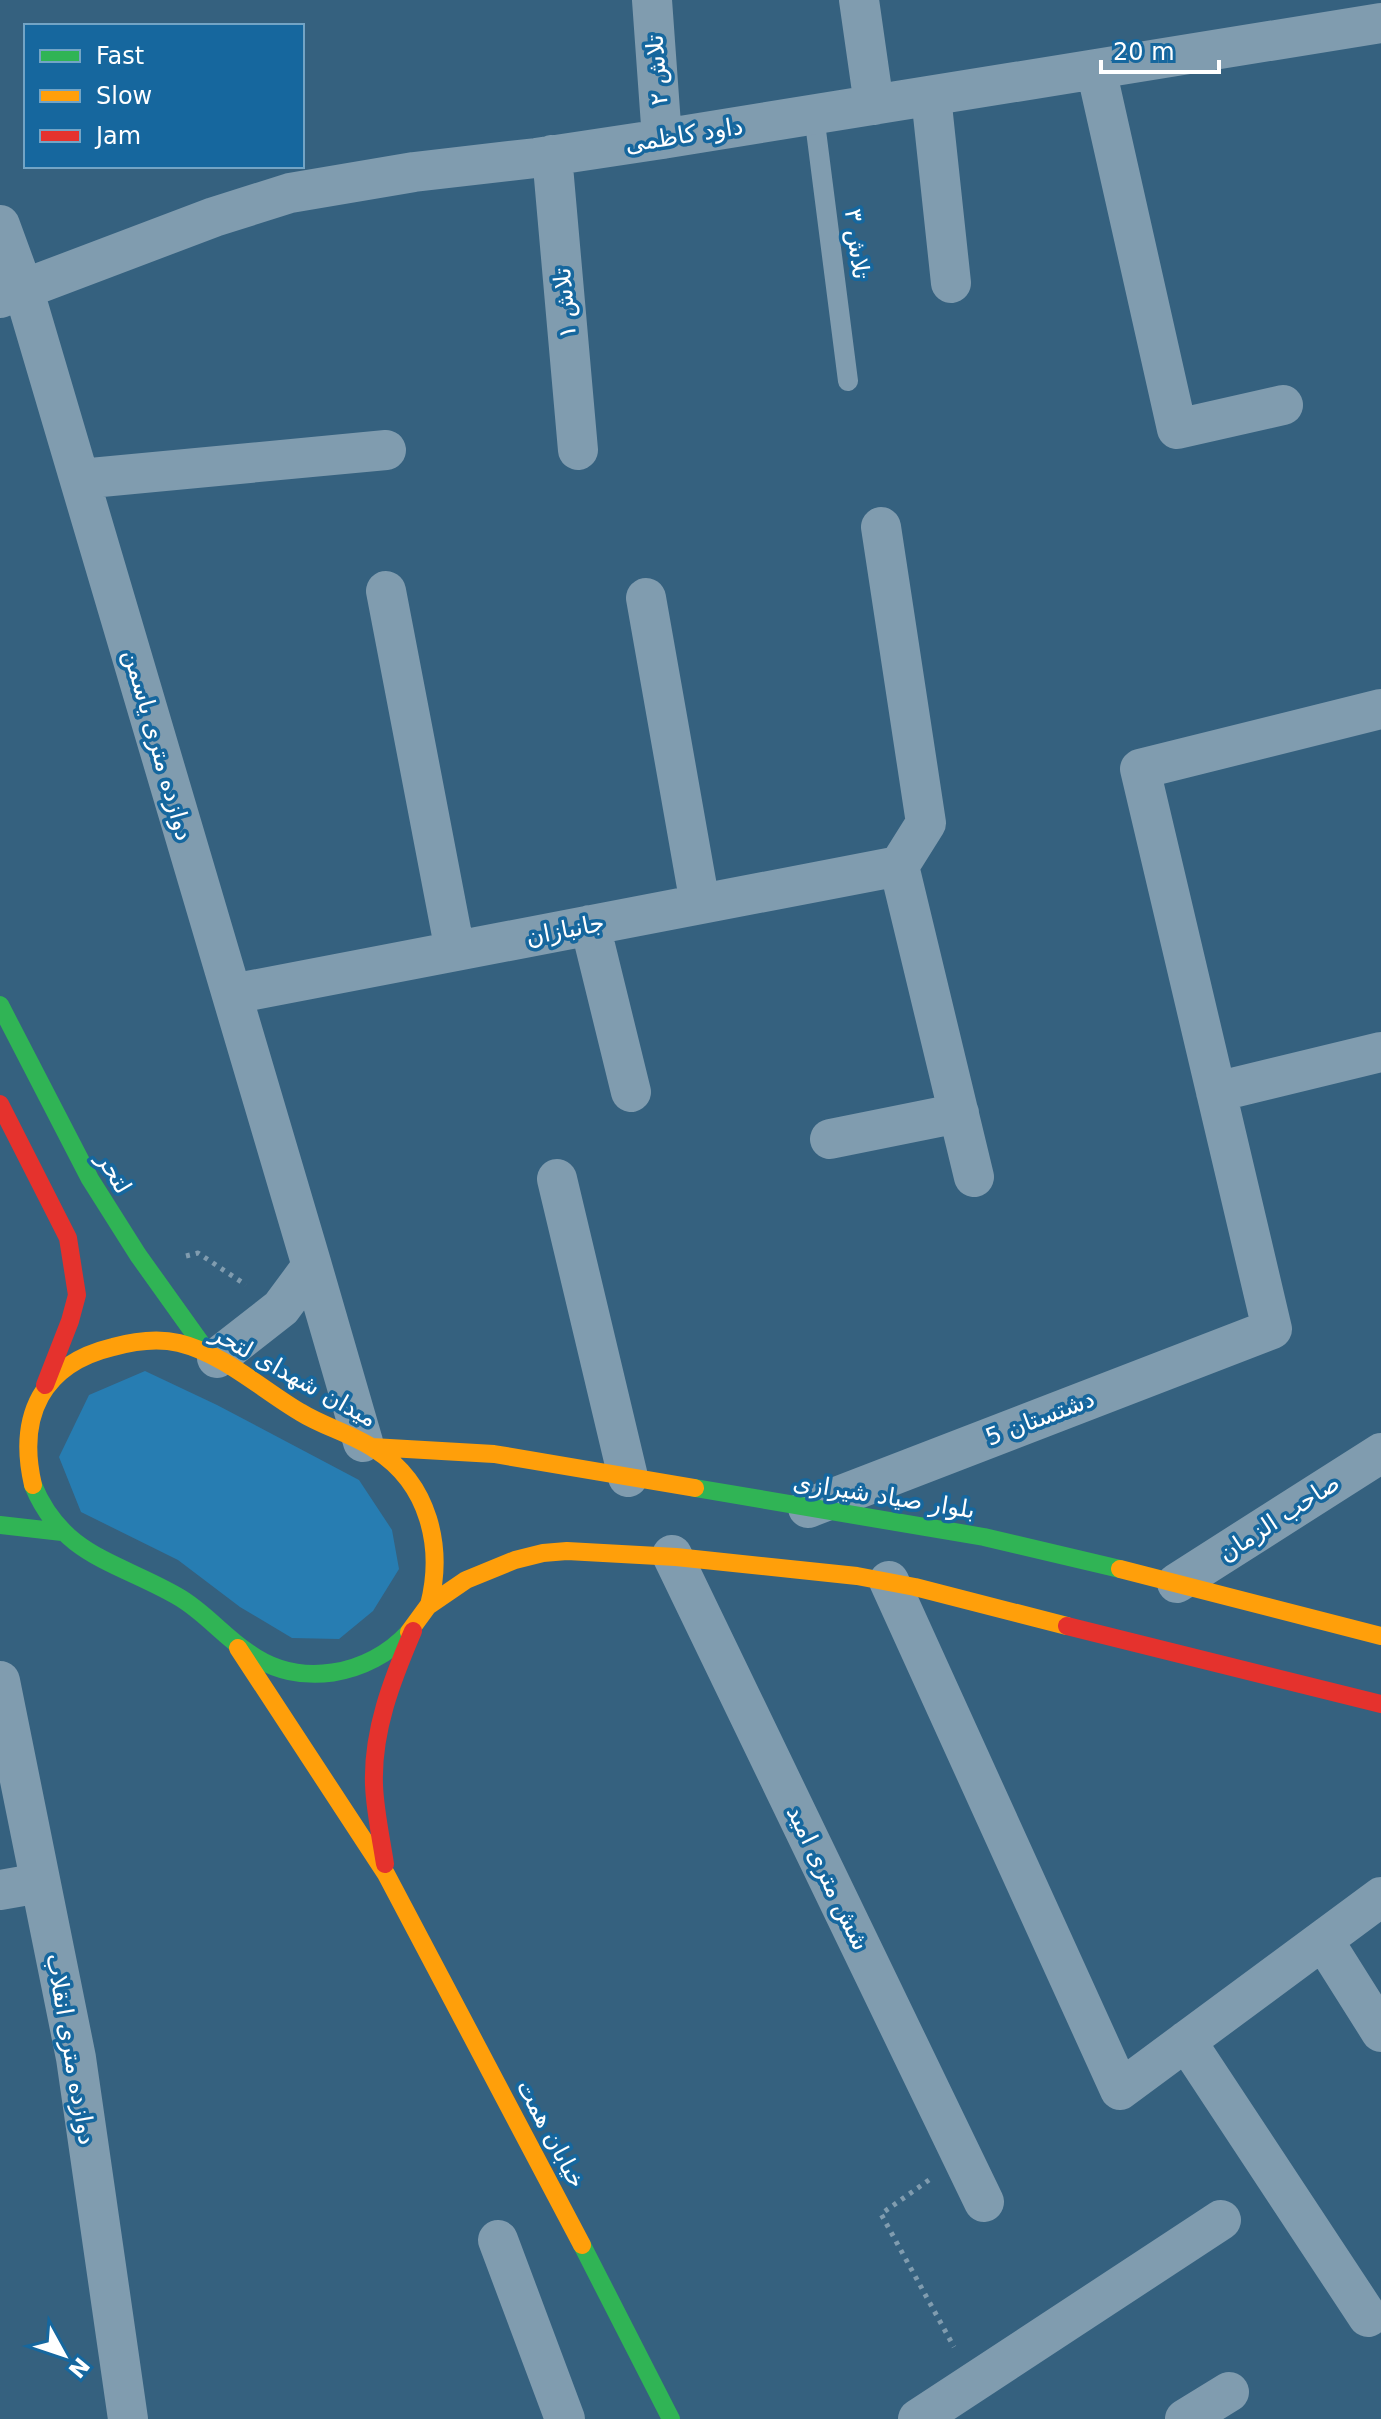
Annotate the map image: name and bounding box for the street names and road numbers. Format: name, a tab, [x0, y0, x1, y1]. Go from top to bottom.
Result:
street label: تلاش ۲	[641, 34, 673, 106]
street label: داود کاظمی	[623, 112, 745, 158]
street label: تلاش ۳	[839, 207, 875, 281]
street label: تلاش ۱	[548, 267, 582, 339]
street label: دوازده متری یاسمن	[117, 646, 199, 844]
street label: جانبازان	[523, 909, 607, 951]
street label: لتحر	[90, 1146, 137, 1199]
street label: میدان شهدای لتحر	[206, 1318, 382, 1433]
street label: دشتستان 5	[982, 1384, 1098, 1452]
street label: بلوار صیاد شیرازی	[791, 1468, 977, 1524]
street label: صاحب الزمان	[1213, 1468, 1345, 1568]
street label: شش متری امید	[781, 1801, 875, 1955]
street label: دوازده متری انقلاب	[40, 1951, 102, 2147]
street label: خیابان همت	[511, 2075, 591, 2193]

